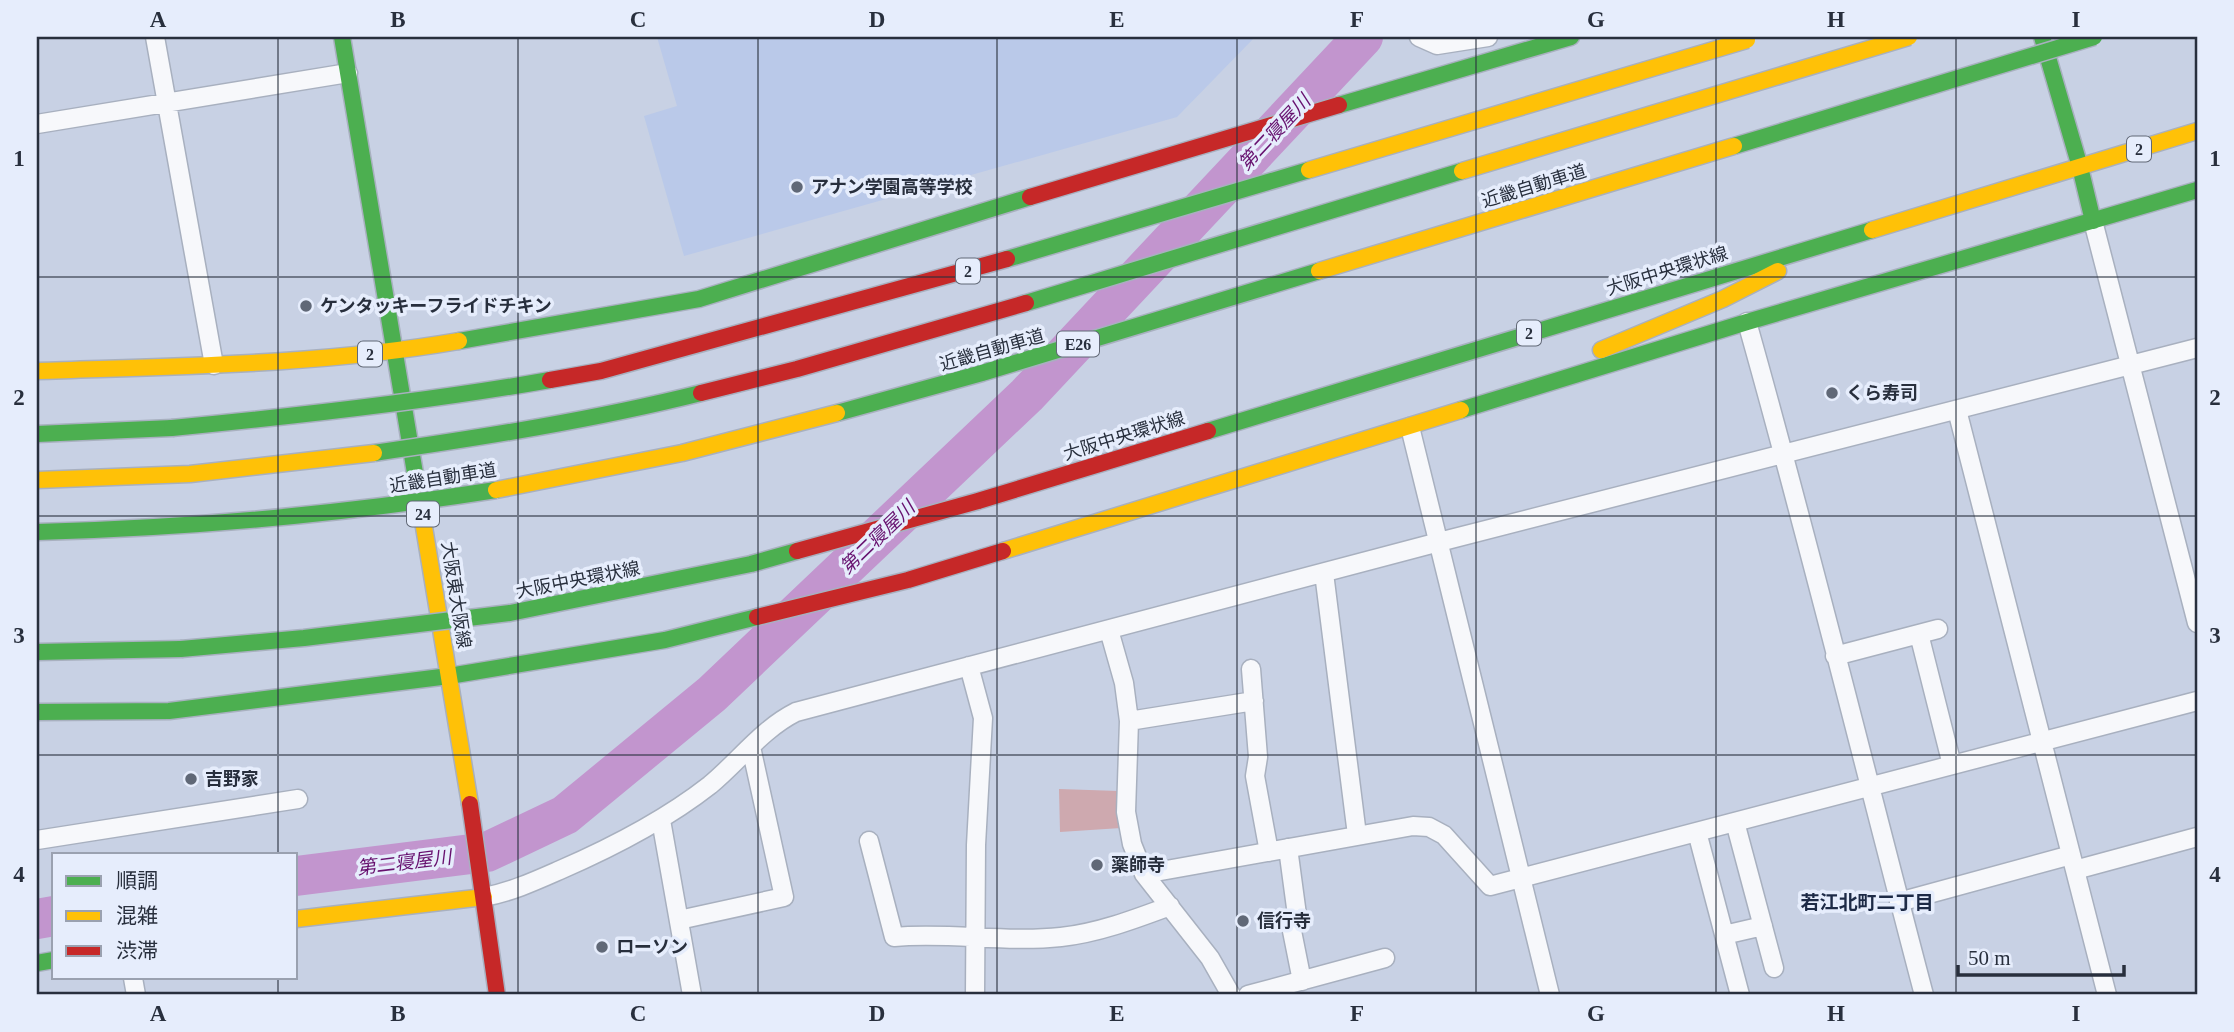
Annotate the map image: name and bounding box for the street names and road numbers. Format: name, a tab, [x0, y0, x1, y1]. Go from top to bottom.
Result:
road number: 2	[2127, 136, 2151, 162]
street label: 近畿自動車道	[1479, 161, 1589, 211]
street label: 大阪中央環状線	[1604, 243, 1730, 299]
road number: 2	[956, 258, 980, 284]
road number: 2	[1517, 320, 1541, 346]
street label: 近畿自動車道	[937, 326, 1047, 374]
road number: E26	[1057, 332, 1099, 356]
road number: 2	[358, 342, 382, 366]
street label: 大阪中央環状線	[1061, 408, 1187, 464]
street label: 近畿自動車道	[388, 460, 498, 496]
road number: 24	[407, 502, 439, 526]
street label: 大阪東大阪線	[438, 540, 474, 650]
street label: 大阪中央環状線	[514, 558, 642, 602]

